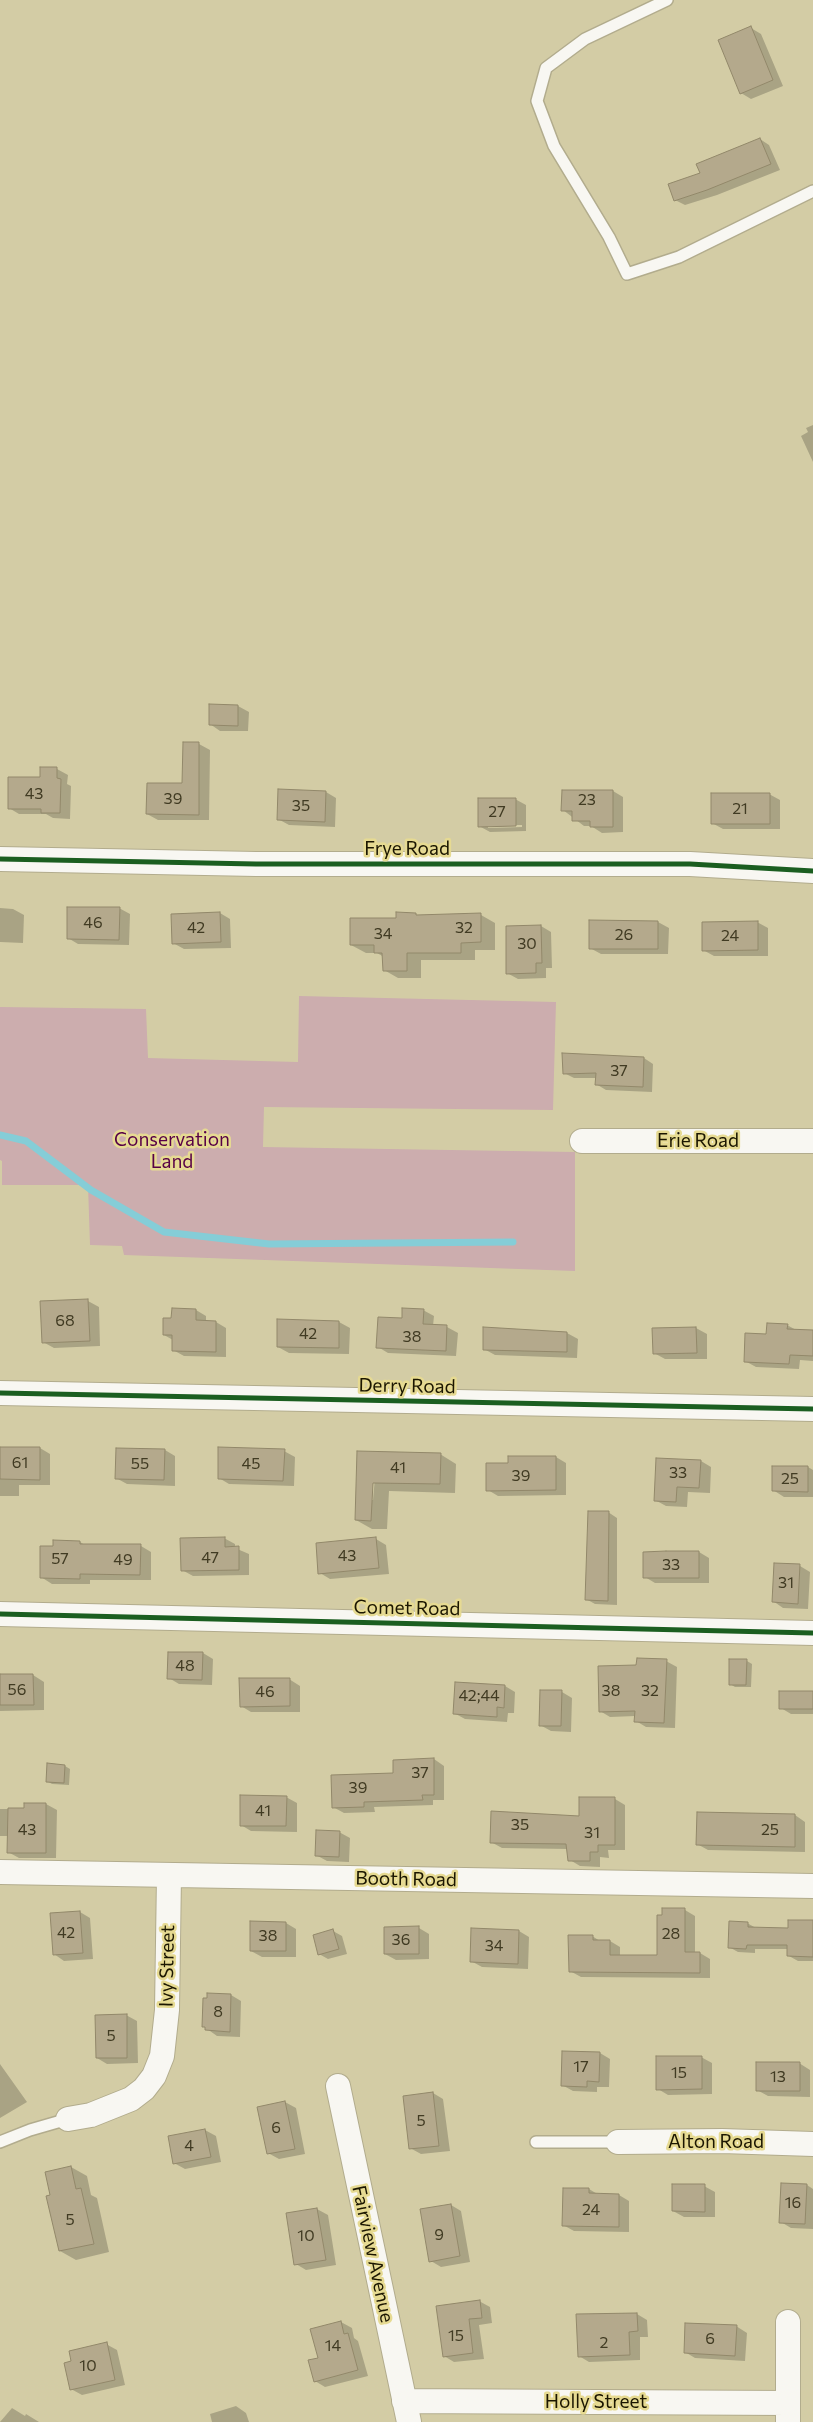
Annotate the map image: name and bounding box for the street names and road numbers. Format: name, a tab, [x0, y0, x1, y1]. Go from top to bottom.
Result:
street label: Frye Road	[364, 838, 450, 860]
street label: Erie Road	[657, 1130, 739, 1152]
street label: Derry Road	[358, 1374, 456, 1398]
street label: Comet Road	[353, 1596, 461, 1620]
street label: Booth Road	[355, 1867, 457, 1891]
street label: Ivy Street	[155, 1925, 179, 2007]
street label: Alton Road	[668, 2131, 764, 2153]
street label: Fairview Avenue	[347, 2183, 399, 2325]
street label: Holly Street	[545, 2391, 647, 2413]

